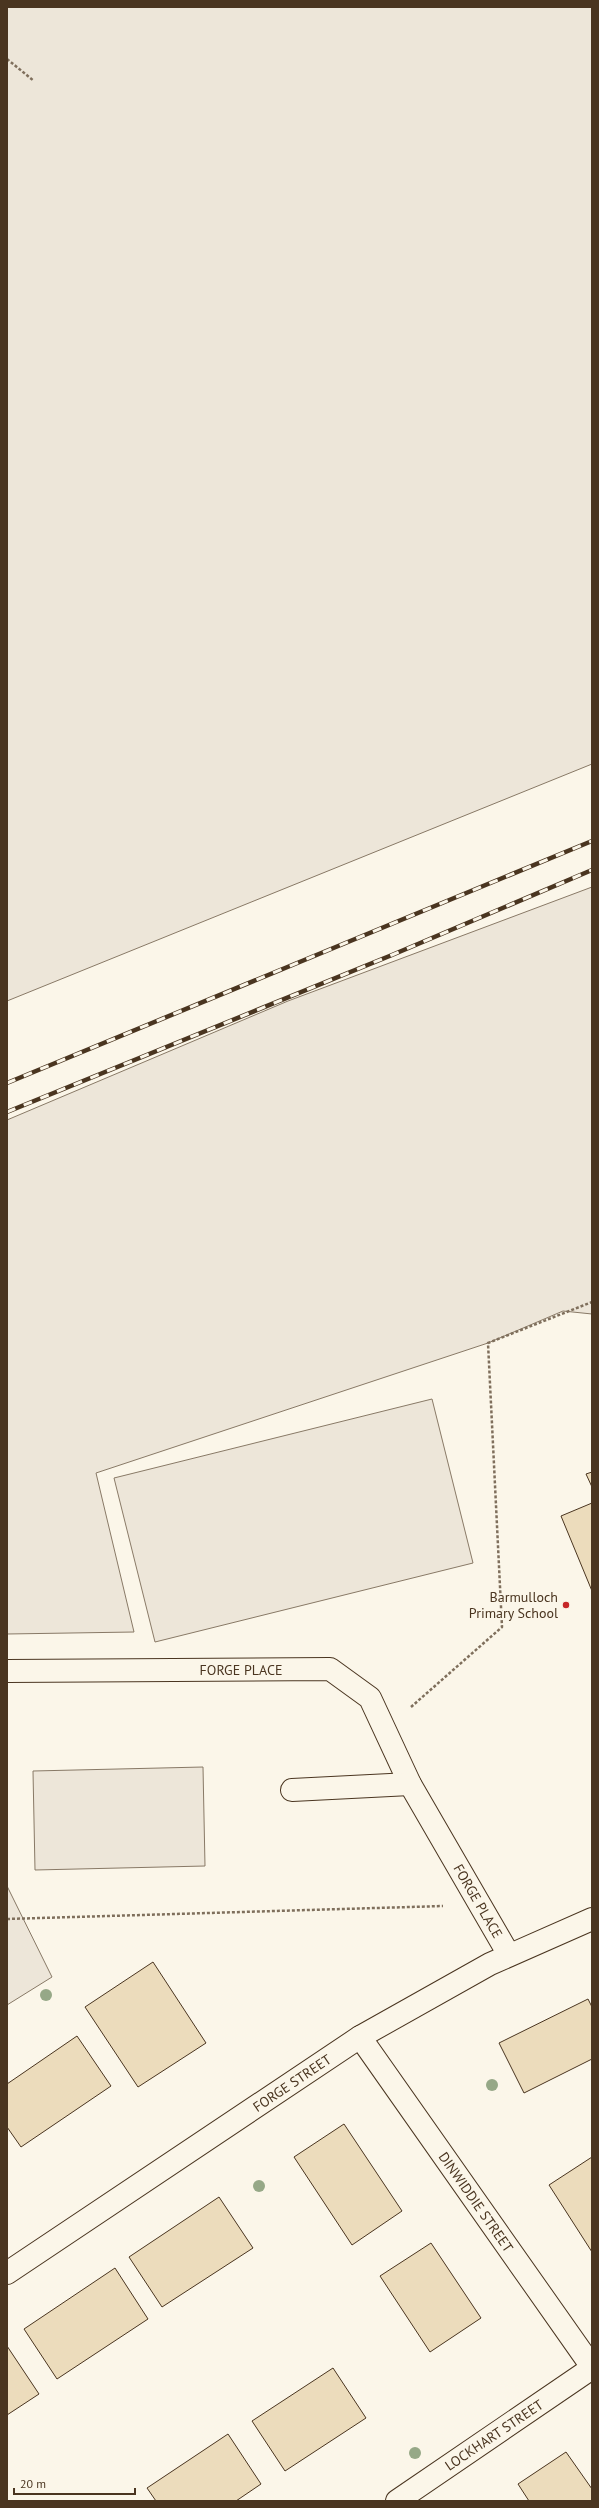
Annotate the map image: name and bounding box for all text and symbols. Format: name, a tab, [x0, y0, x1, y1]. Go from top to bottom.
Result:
place label: Barmulloch Primary School	[469, 1588, 558, 1622]
marker: Barmulloch Primary School	[561, 1600, 571, 1610]
street label: FORGE PLACE	[200, 1661, 282, 1679]
street label: FORGE PLACE	[449, 1861, 507, 1941]
street label: FORGE STREET	[249, 2050, 335, 2116]
street label: DINWIDDIE STREET	[435, 2148, 517, 2256]
street label: LOCKHART STREET	[441, 2395, 547, 2475]
scale bar	[14, 2470, 135, 2496]
text: 20 m	[20, 2476, 46, 2491]

